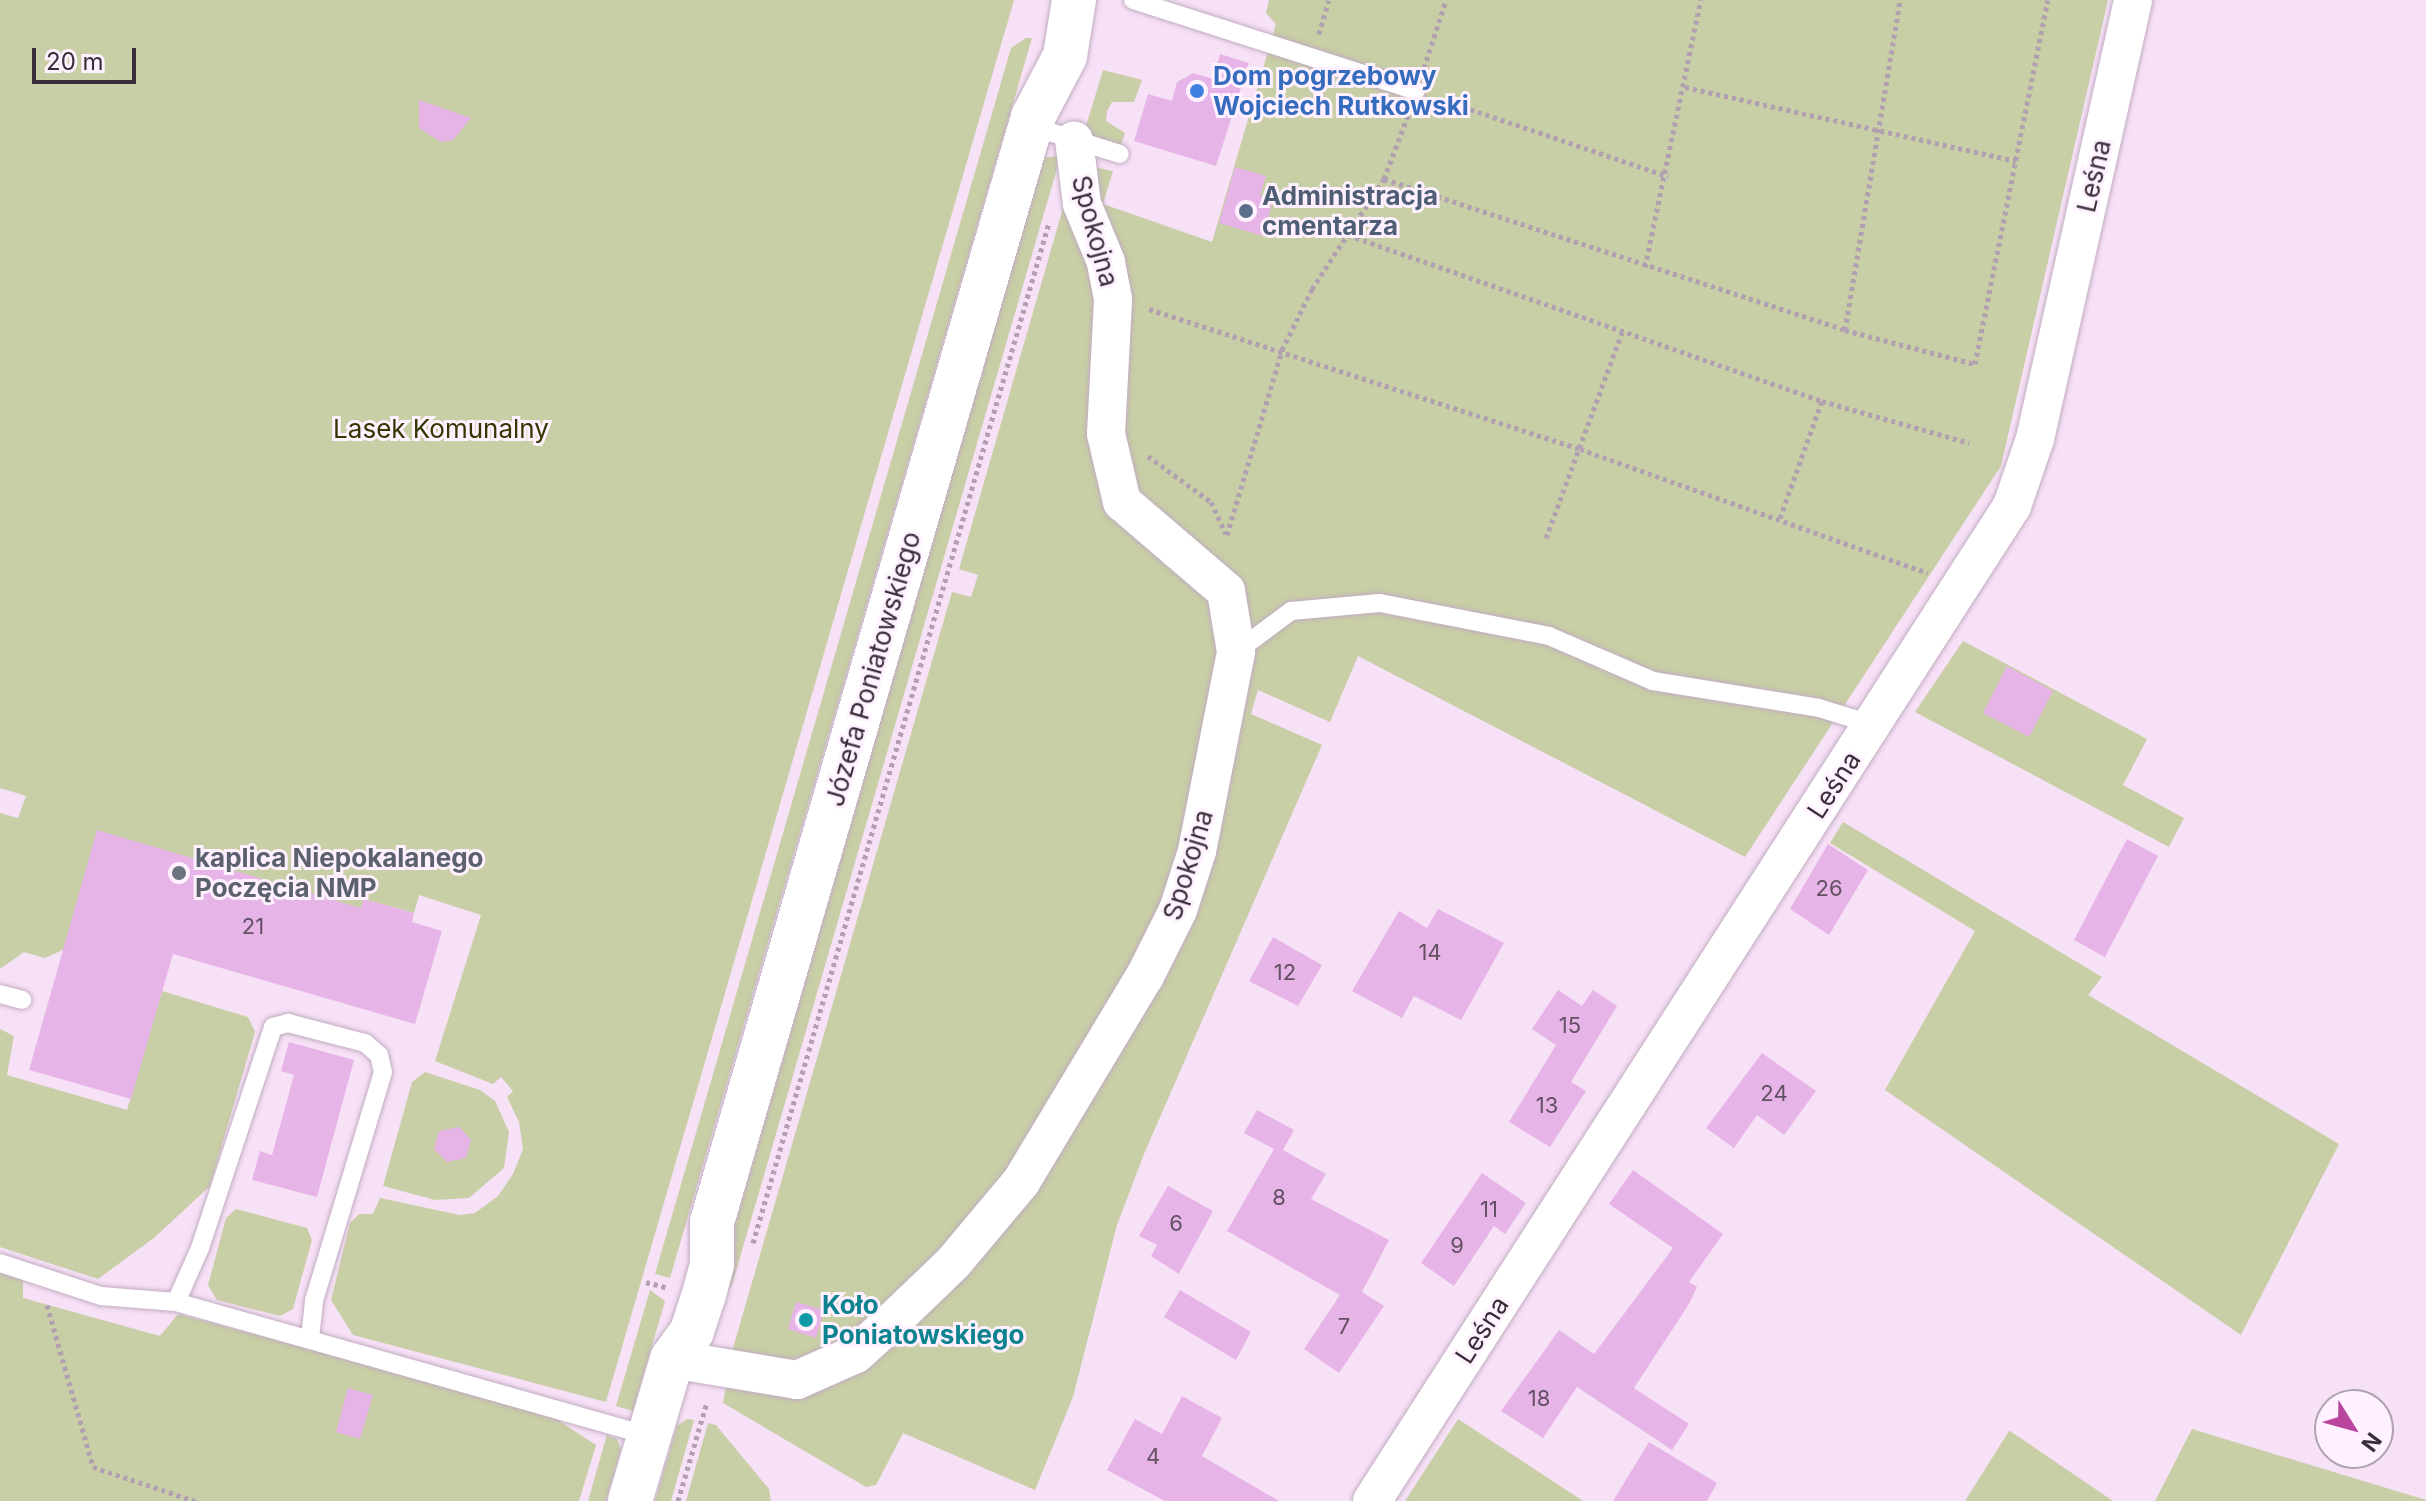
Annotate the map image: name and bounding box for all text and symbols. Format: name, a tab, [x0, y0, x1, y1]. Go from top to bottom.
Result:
scale bar	[36, 32, 140, 82]
text: 20 m	[46, 47, 104, 76]
place label: Dom pogrzebowy Wojciech Rutkowski	[1213, 60, 1469, 122]
marker: Dom pogrzebowy Wojciech Rutkowski	[1188, 82, 1206, 100]
street label: Leśna	[2071, 137, 2117, 215]
street label: Spokojna	[1065, 172, 1125, 290]
place label: Administracja cmentarza	[1262, 180, 1438, 242]
marker: Administracja cmentarza	[1237, 202, 1255, 220]
park label: Lasek Komunalny	[333, 413, 549, 445]
street label: Józefa Poniatowskiego	[819, 528, 927, 810]
street label: Leśna	[1801, 746, 1867, 824]
street label: Spokojna	[1156, 806, 1220, 924]
place label: kaplica Niepokalanego Poczęcia NMP	[195, 842, 484, 904]
marker: kaplica Niepokalanego Poczęcia NMP	[170, 864, 188, 882]
house number: 26	[1815, 876, 1843, 902]
house number: 21	[242, 914, 264, 940]
house number: 14	[1418, 940, 1442, 966]
house number: 12	[1274, 960, 1296, 986]
house number: 15	[1559, 1013, 1581, 1039]
house number: 24	[1760, 1081, 1788, 1107]
house number: 13	[1536, 1093, 1558, 1119]
house number: 8	[1272, 1185, 1286, 1211]
house number: 11	[1480, 1197, 1498, 1223]
house number: 6	[1169, 1211, 1183, 1237]
house number: 9	[1450, 1233, 1464, 1259]
place label: Koło Poniatowskiego	[822, 1289, 1024, 1350]
street label: Leśna	[1449, 1291, 1515, 1369]
marker: Koło Poniatowskiego	[797, 1311, 815, 1329]
house number: 7	[1338, 1314, 1350, 1340]
house number: 18	[1528, 1386, 1550, 1412]
north arrow	[2314, 1389, 2394, 1469]
text: N	[2356, 1428, 2387, 1457]
house number: 4	[1146, 1444, 1160, 1470]

